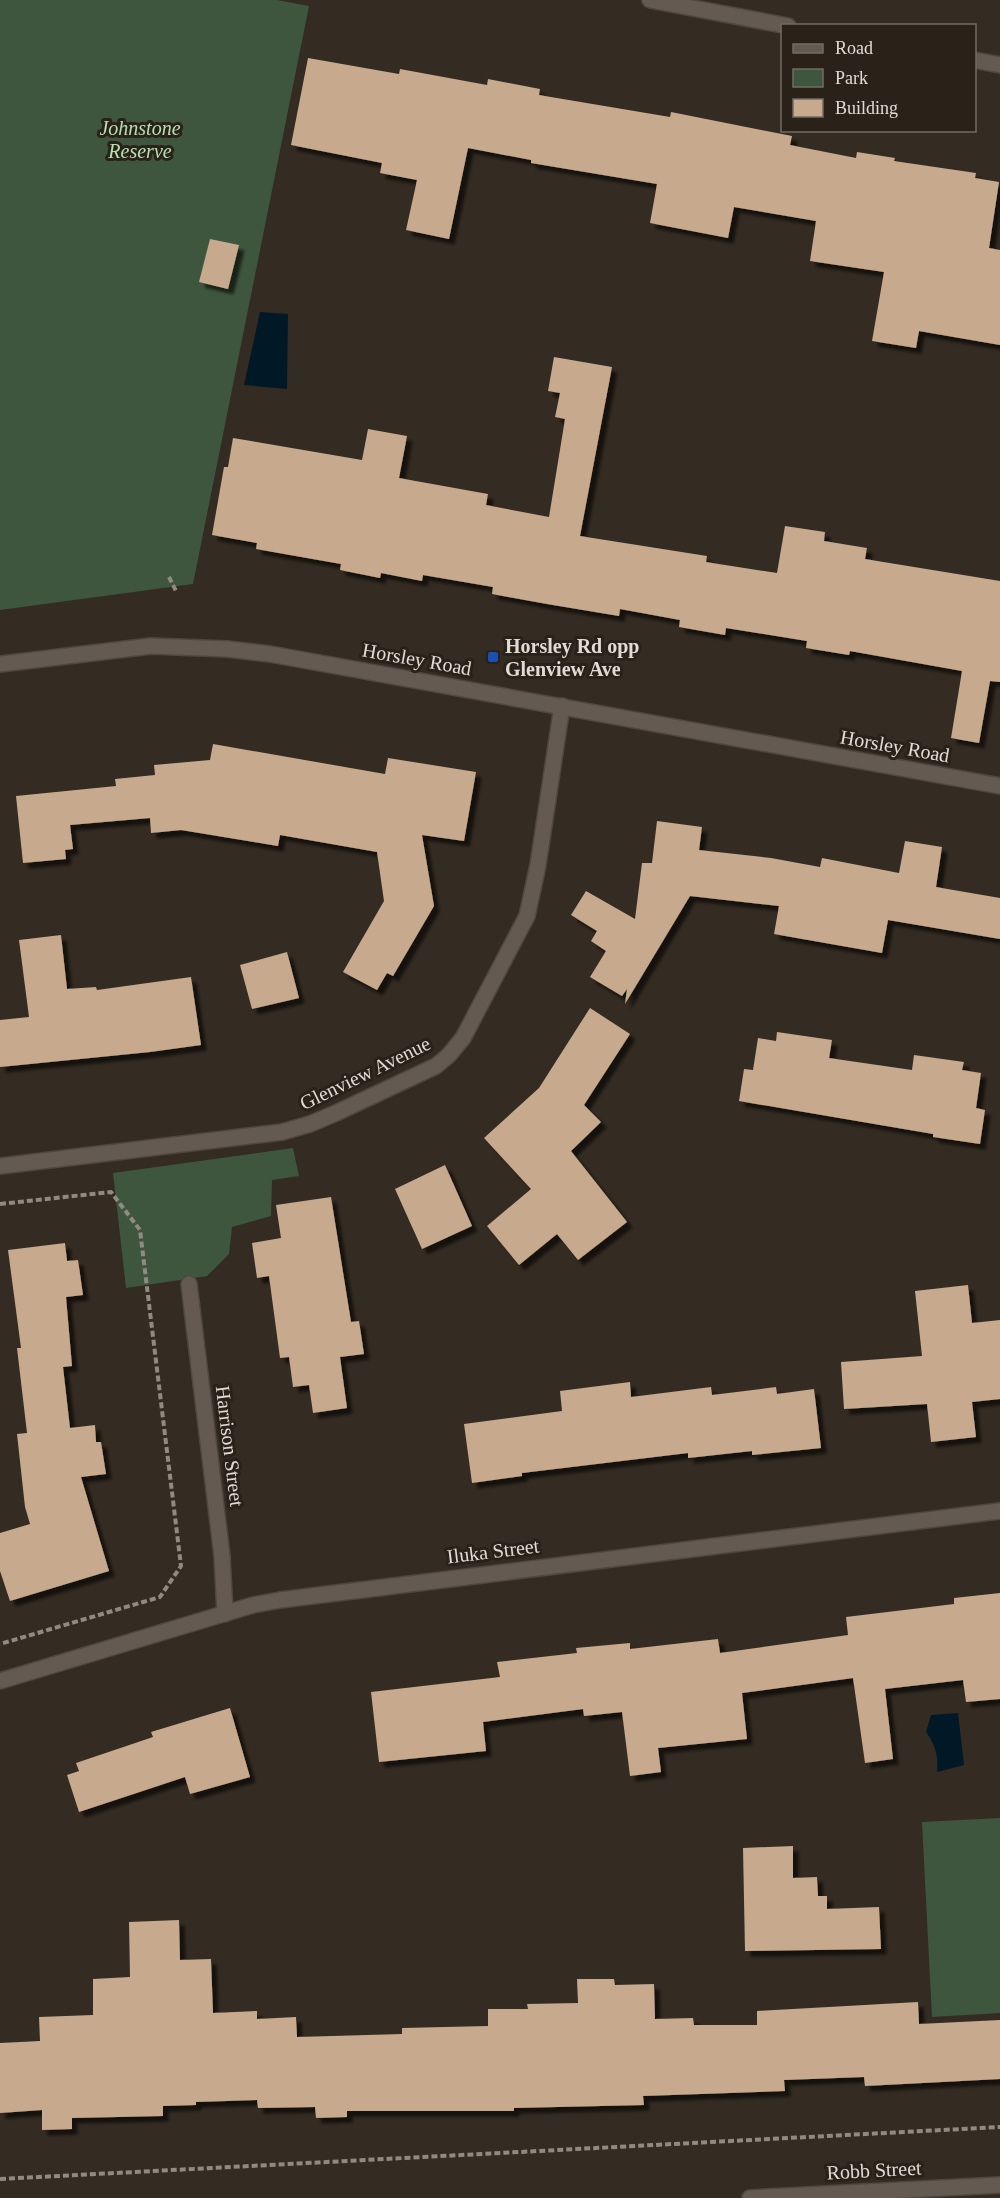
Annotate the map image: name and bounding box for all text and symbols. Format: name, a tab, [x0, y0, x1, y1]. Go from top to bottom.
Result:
legend	[781, 24, 976, 132]
text: Road	[835, 38, 873, 58]
text: Park	[835, 68, 868, 88]
text: Building	[835, 98, 898, 118]
park label: Johnstone Reserve	[99, 117, 181, 162]
place label: Horsley Rd opp Glenview Ave	[505, 635, 639, 680]
street label: Horsley Road	[360, 639, 473, 680]
marker: Horsley Rd opp Glenview Ave	[486, 650, 500, 664]
street label: Horsley Road	[838, 726, 951, 767]
street label: Glenview Avenue	[296, 1032, 434, 1114]
street label: Harrison Street	[212, 1384, 248, 1508]
street label: Iluka Street	[446, 1534, 541, 1568]
street label: Robb Street	[826, 2157, 922, 2183]

